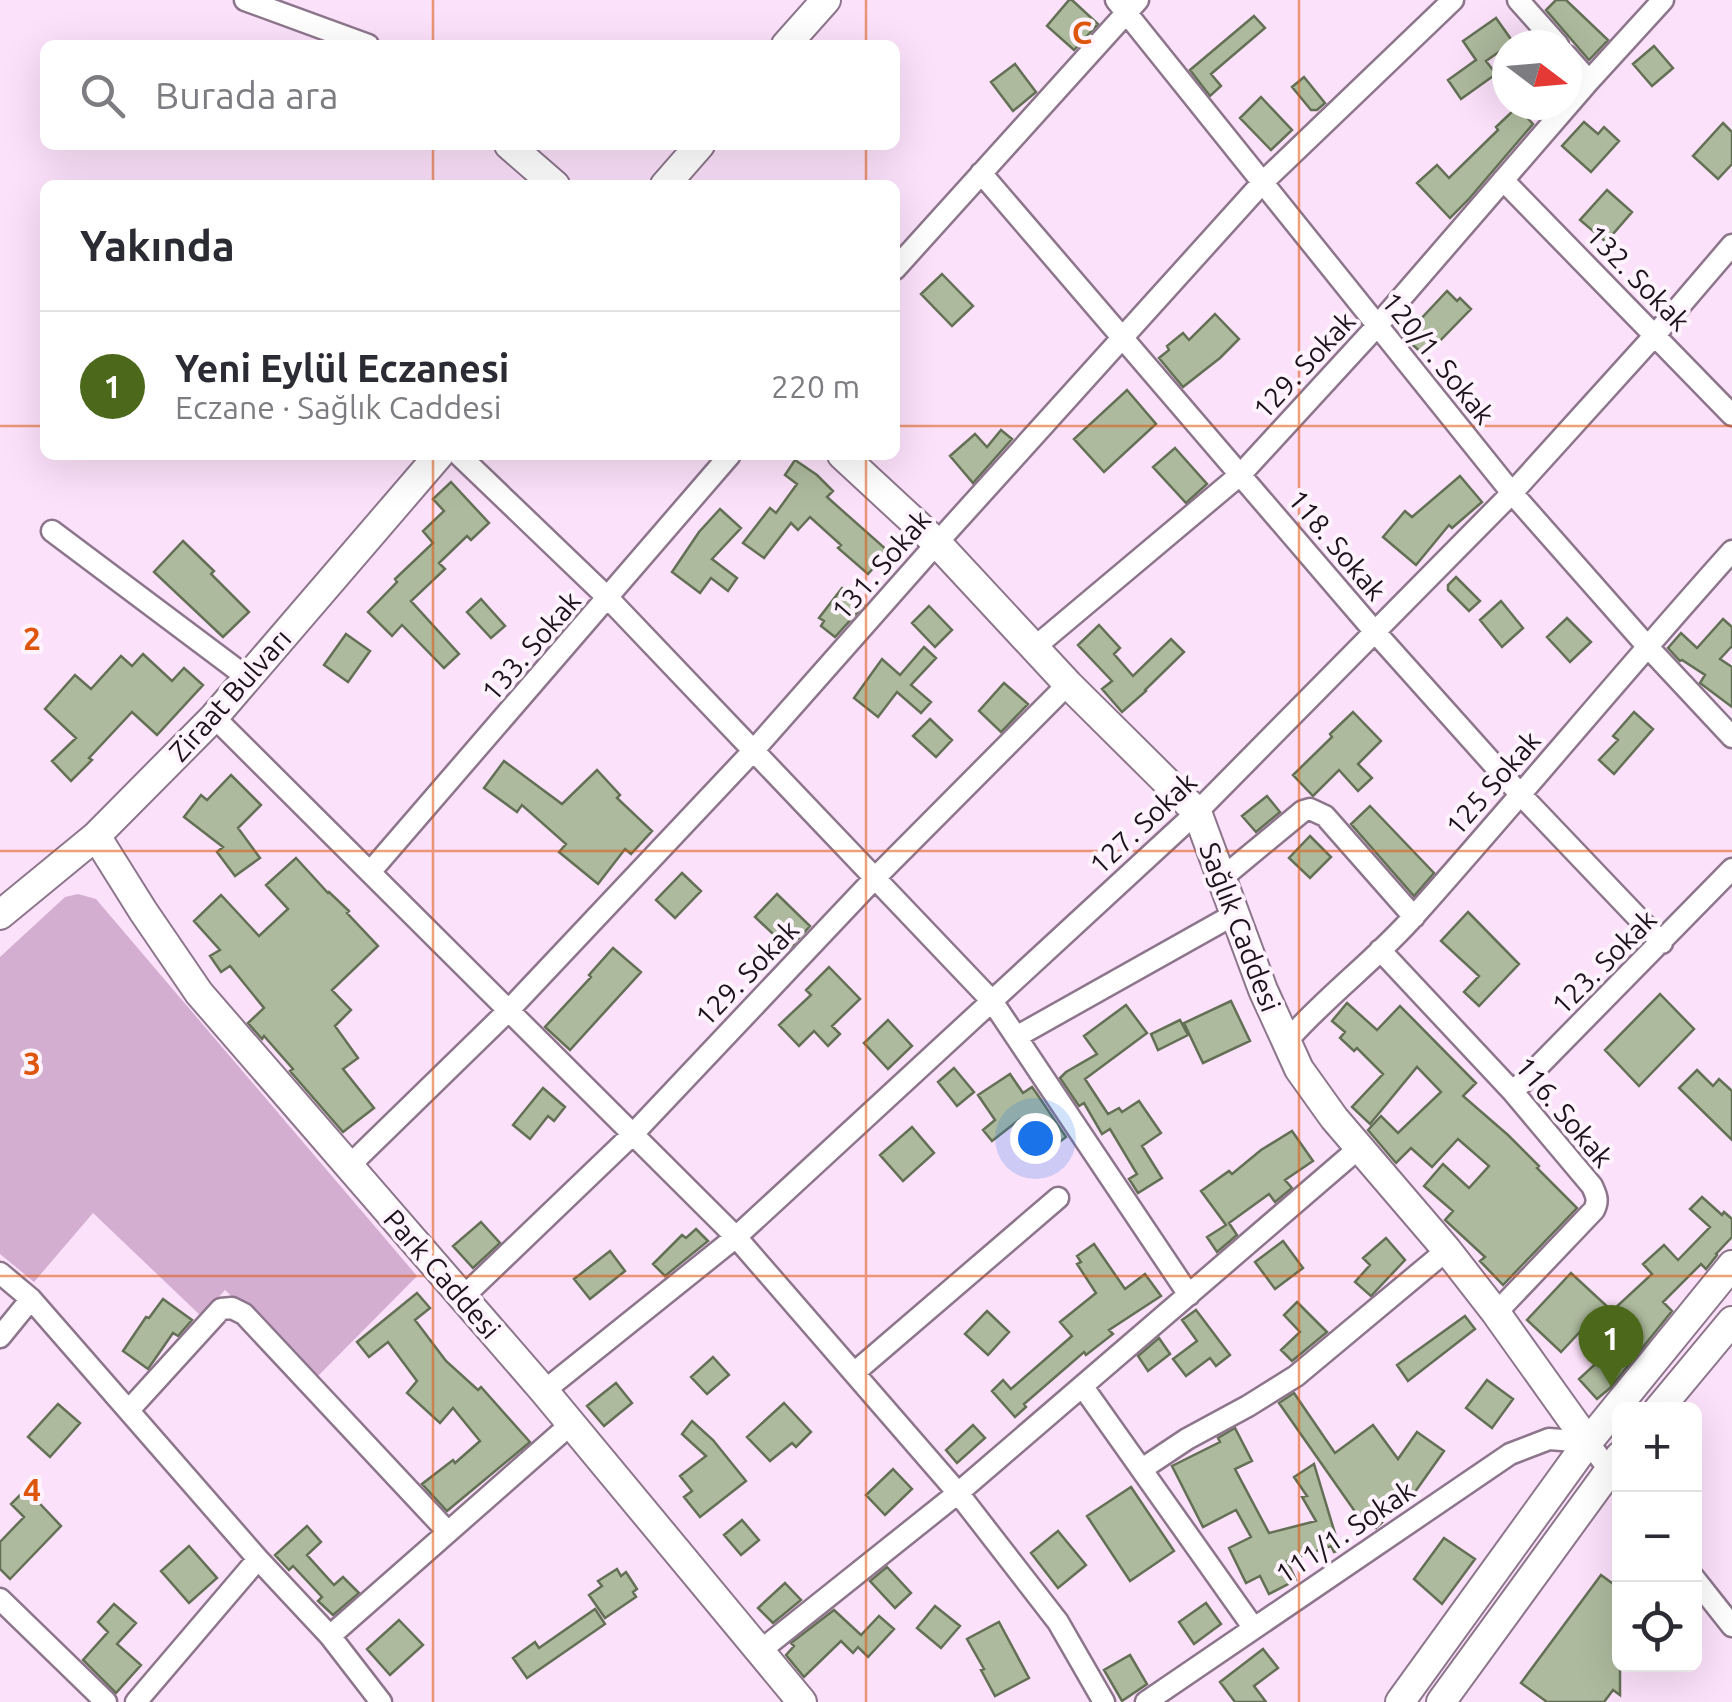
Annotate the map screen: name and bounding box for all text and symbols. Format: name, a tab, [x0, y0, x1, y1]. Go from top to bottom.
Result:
text: C	[1072, 14, 1092, 50]
north arrow	[1492, 30, 1582, 120]
search box	[40, 40, 900, 150]
icon: search	[75, 68, 130, 123]
text: Burada ara	[155, 74, 339, 116]
street label: 132. Sokak	[1581, 219, 1696, 337]
text: Yakında	[80, 222, 235, 269]
street label: 120/1. Sokak	[1376, 286, 1501, 430]
street label: 129. Sokak	[1246, 305, 1361, 424]
text: Yeni Eylül Eczanesi	[175, 347, 509, 389]
text: 1	[103, 368, 122, 404]
text: 220 m	[771, 368, 860, 404]
text: Eczane · Sağlık Caddesi	[175, 389, 502, 425]
street label: 118. Sokak	[1282, 483, 1392, 606]
street label: 131. Sokak	[825, 504, 936, 626]
street label: 133. Sokak	[475, 585, 586, 707]
text: 2	[23, 620, 41, 656]
street label: Ziraat Bulvarı	[162, 623, 297, 767]
street label: 125 Sokak	[1439, 724, 1546, 841]
street label: 127. Sokak	[1083, 765, 1202, 880]
street label: Sağlık Caddesi	[1194, 838, 1287, 1016]
street label: 123. Sokak	[1545, 903, 1662, 1020]
street label: 129. Sokak	[689, 914, 804, 1032]
text: 3	[23, 1045, 41, 1081]
street label: 116. Sokak	[1509, 1050, 1619, 1173]
your location	[1010, 1113, 1061, 1164]
street label: Park Caddesi	[378, 1203, 507, 1345]
pin: 1	[1578, 1304, 1644, 1387]
map controls	[1612, 1402, 1702, 1672]
button: +	[1612, 1402, 1702, 1492]
text: 4	[23, 1471, 41, 1507]
street label: 111/1. Sokak	[1270, 1474, 1420, 1589]
button: −	[1612, 1492, 1702, 1582]
button: locate	[1612, 1582, 1702, 1672]

